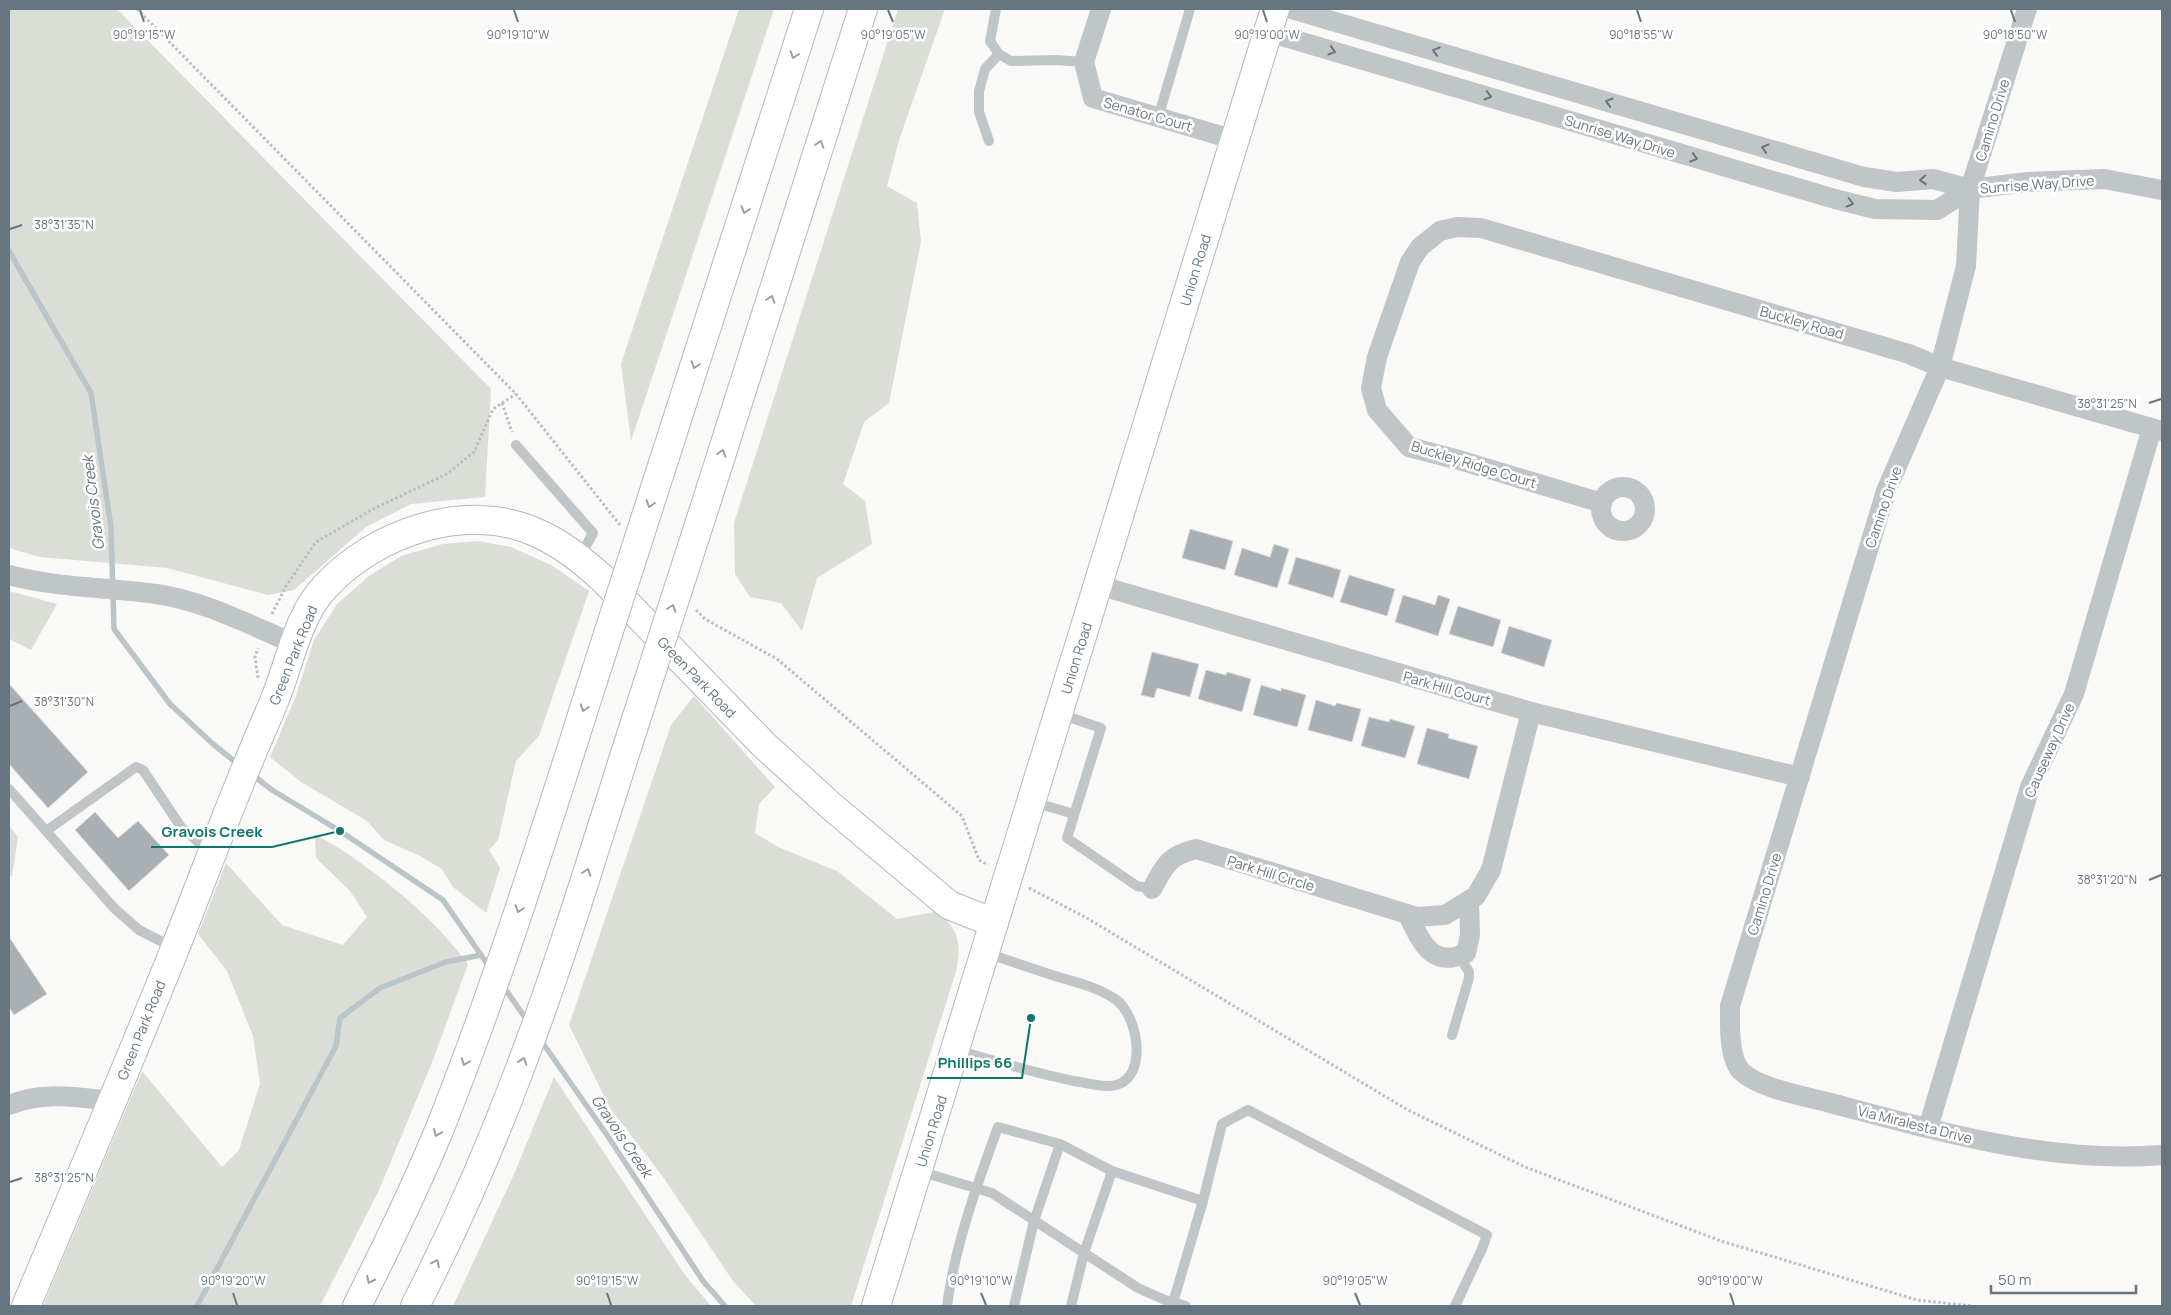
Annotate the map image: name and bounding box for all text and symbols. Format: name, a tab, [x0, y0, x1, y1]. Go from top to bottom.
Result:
text: 90°19'15"W	[113, 26, 176, 43]
text: 90°19'10"W	[487, 26, 550, 43]
text: 90°19'05"W	[860, 26, 926, 43]
text: 90°19'00"W	[1234, 26, 1300, 43]
text: 90°18'55"W	[1609, 26, 1674, 43]
text: 90°18'50"W	[1983, 26, 2048, 43]
one-way arrow	[1327, 45, 1335, 55]
one-way arrow	[1433, 47, 1441, 57]
one-way arrow	[790, 51, 800, 59]
street label: Camino Drive	[1970, 77, 2014, 163]
one-way arrow	[1483, 91, 1491, 101]
street label: Senator Court	[1101, 92, 1195, 136]
one-way arrow	[1605, 98, 1614, 108]
street label: Sunrise Way Drive	[1562, 110, 1678, 162]
one-way arrow	[814, 140, 824, 148]
one-way arrow	[1761, 143, 1770, 153]
one-way arrow	[1689, 152, 1697, 162]
street label: Sunrise Way Drive	[1979, 171, 2095, 197]
one-way arrow	[1918, 174, 1926, 185]
one-way arrow	[1845, 197, 1854, 208]
one-way arrow	[740, 205, 750, 214]
text: 38°31'35"N	[34, 216, 94, 233]
street label: Union Road	[1175, 232, 1215, 308]
one-way arrow	[765, 295, 775, 303]
street label: Buckley Road	[1758, 301, 1846, 343]
one-way arrow	[691, 360, 701, 368]
text: 38°31'25"N	[2077, 395, 2137, 412]
street label: Buckley Ridge Court	[1409, 436, 1539, 492]
one-way arrow	[716, 450, 726, 458]
water label: Gravois Creek	[76, 452, 109, 552]
street label: Camino Drive	[1860, 464, 1906, 550]
one-way arrow	[646, 499, 656, 507]
street label: Green Park Road	[264, 602, 322, 708]
one-way arrow	[666, 604, 676, 613]
street label: Union Road	[1056, 620, 1096, 696]
street label: Green Park Road	[653, 632, 741, 722]
street label: Park Hill Court	[1401, 666, 1493, 710]
text: 38°31'30"N	[34, 693, 94, 710]
street label: Causeway Drive	[2020, 700, 2078, 800]
one-way arrow	[580, 703, 590, 712]
callout: Gravois Creek	[151, 817, 272, 847]
text: Gravois Creek	[162, 821, 263, 842]
street label: Park Hill Circle	[1225, 851, 1317, 895]
street label: Camino Drive	[1742, 851, 1786, 937]
one-way arrow	[581, 868, 591, 876]
text: 38°31'20"N	[2077, 871, 2137, 888]
one-way arrow	[515, 904, 525, 913]
street label: Green Park Road	[112, 977, 170, 1083]
callout: Phillips 66	[927, 1048, 1022, 1078]
text: Phillips 66	[938, 1052, 1012, 1073]
one-way arrow	[461, 1057, 471, 1066]
one-way arrow	[517, 1057, 527, 1066]
water label: Gravois Creek	[587, 1091, 659, 1183]
street label: Union Road	[911, 1093, 951, 1169]
street label: Via Miralesta Drive	[1856, 1101, 1974, 1147]
one-way arrow	[433, 1128, 444, 1137]
text: 38°31'25"N	[34, 1169, 94, 1186]
one-way arrow	[430, 1259, 441, 1268]
scale bar	[1991, 1262, 2136, 1294]
text: 50 m	[1998, 1269, 2032, 1290]
text: 90°19'20"W	[201, 1272, 266, 1289]
text: 90°19'15"W	[576, 1272, 639, 1289]
text: 90°19'10"W	[950, 1272, 1013, 1289]
text: 90°19'05"W	[1322, 1272, 1388, 1289]
text: 90°19'00"W	[1697, 1272, 1763, 1289]
one-way arrow	[366, 1275, 376, 1284]

